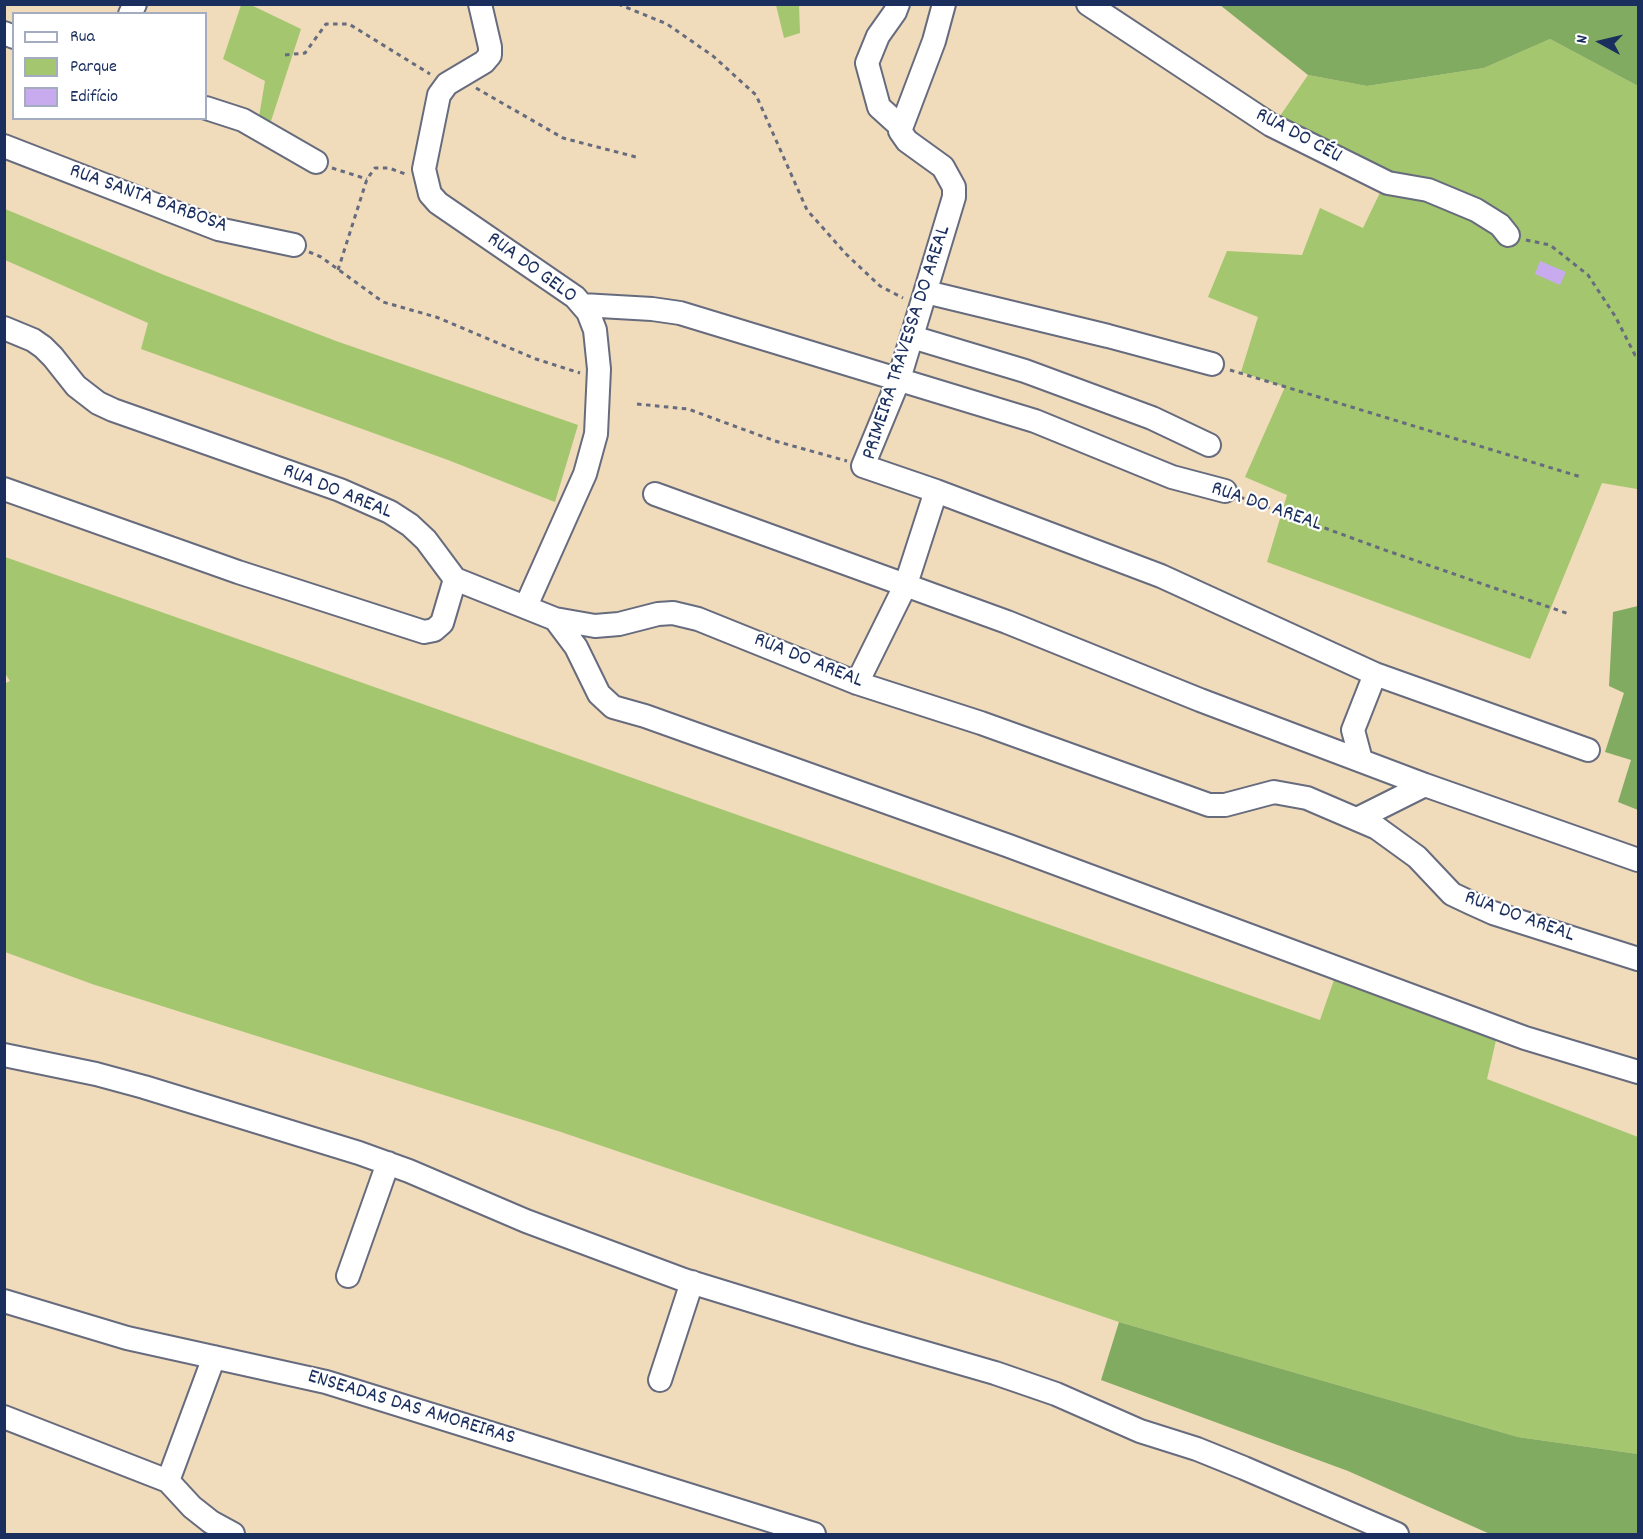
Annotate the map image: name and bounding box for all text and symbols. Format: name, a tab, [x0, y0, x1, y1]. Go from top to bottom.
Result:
legend	[12, 12, 207, 120]
north arrow	[1571, 12, 1631, 72]
text: Rua	[70, 25, 95, 50]
text: N	[1571, 34, 1595, 45]
text: Parque	[70, 55, 117, 80]
text: Edifício	[70, 85, 118, 110]
street label: RUA DO CÉU	[1250, 104, 1346, 170]
street label: RUA SANTA BARBOSA	[65, 160, 231, 240]
street label: PRIMEIRA TRAVESSA DO AREAL	[858, 223, 958, 463]
street label: RUA DO GELO	[481, 228, 581, 310]
street label: RUA DO AREAL	[279, 460, 395, 526]
street label: RUA DO AREAL	[1207, 477, 1325, 539]
street label: RUA DO AREAL	[750, 629, 866, 695]
street label: RUA DO AREAL	[1460, 886, 1578, 950]
street label: ENSEADAS DAS AMOREIRAS	[304, 1365, 518, 1453]

